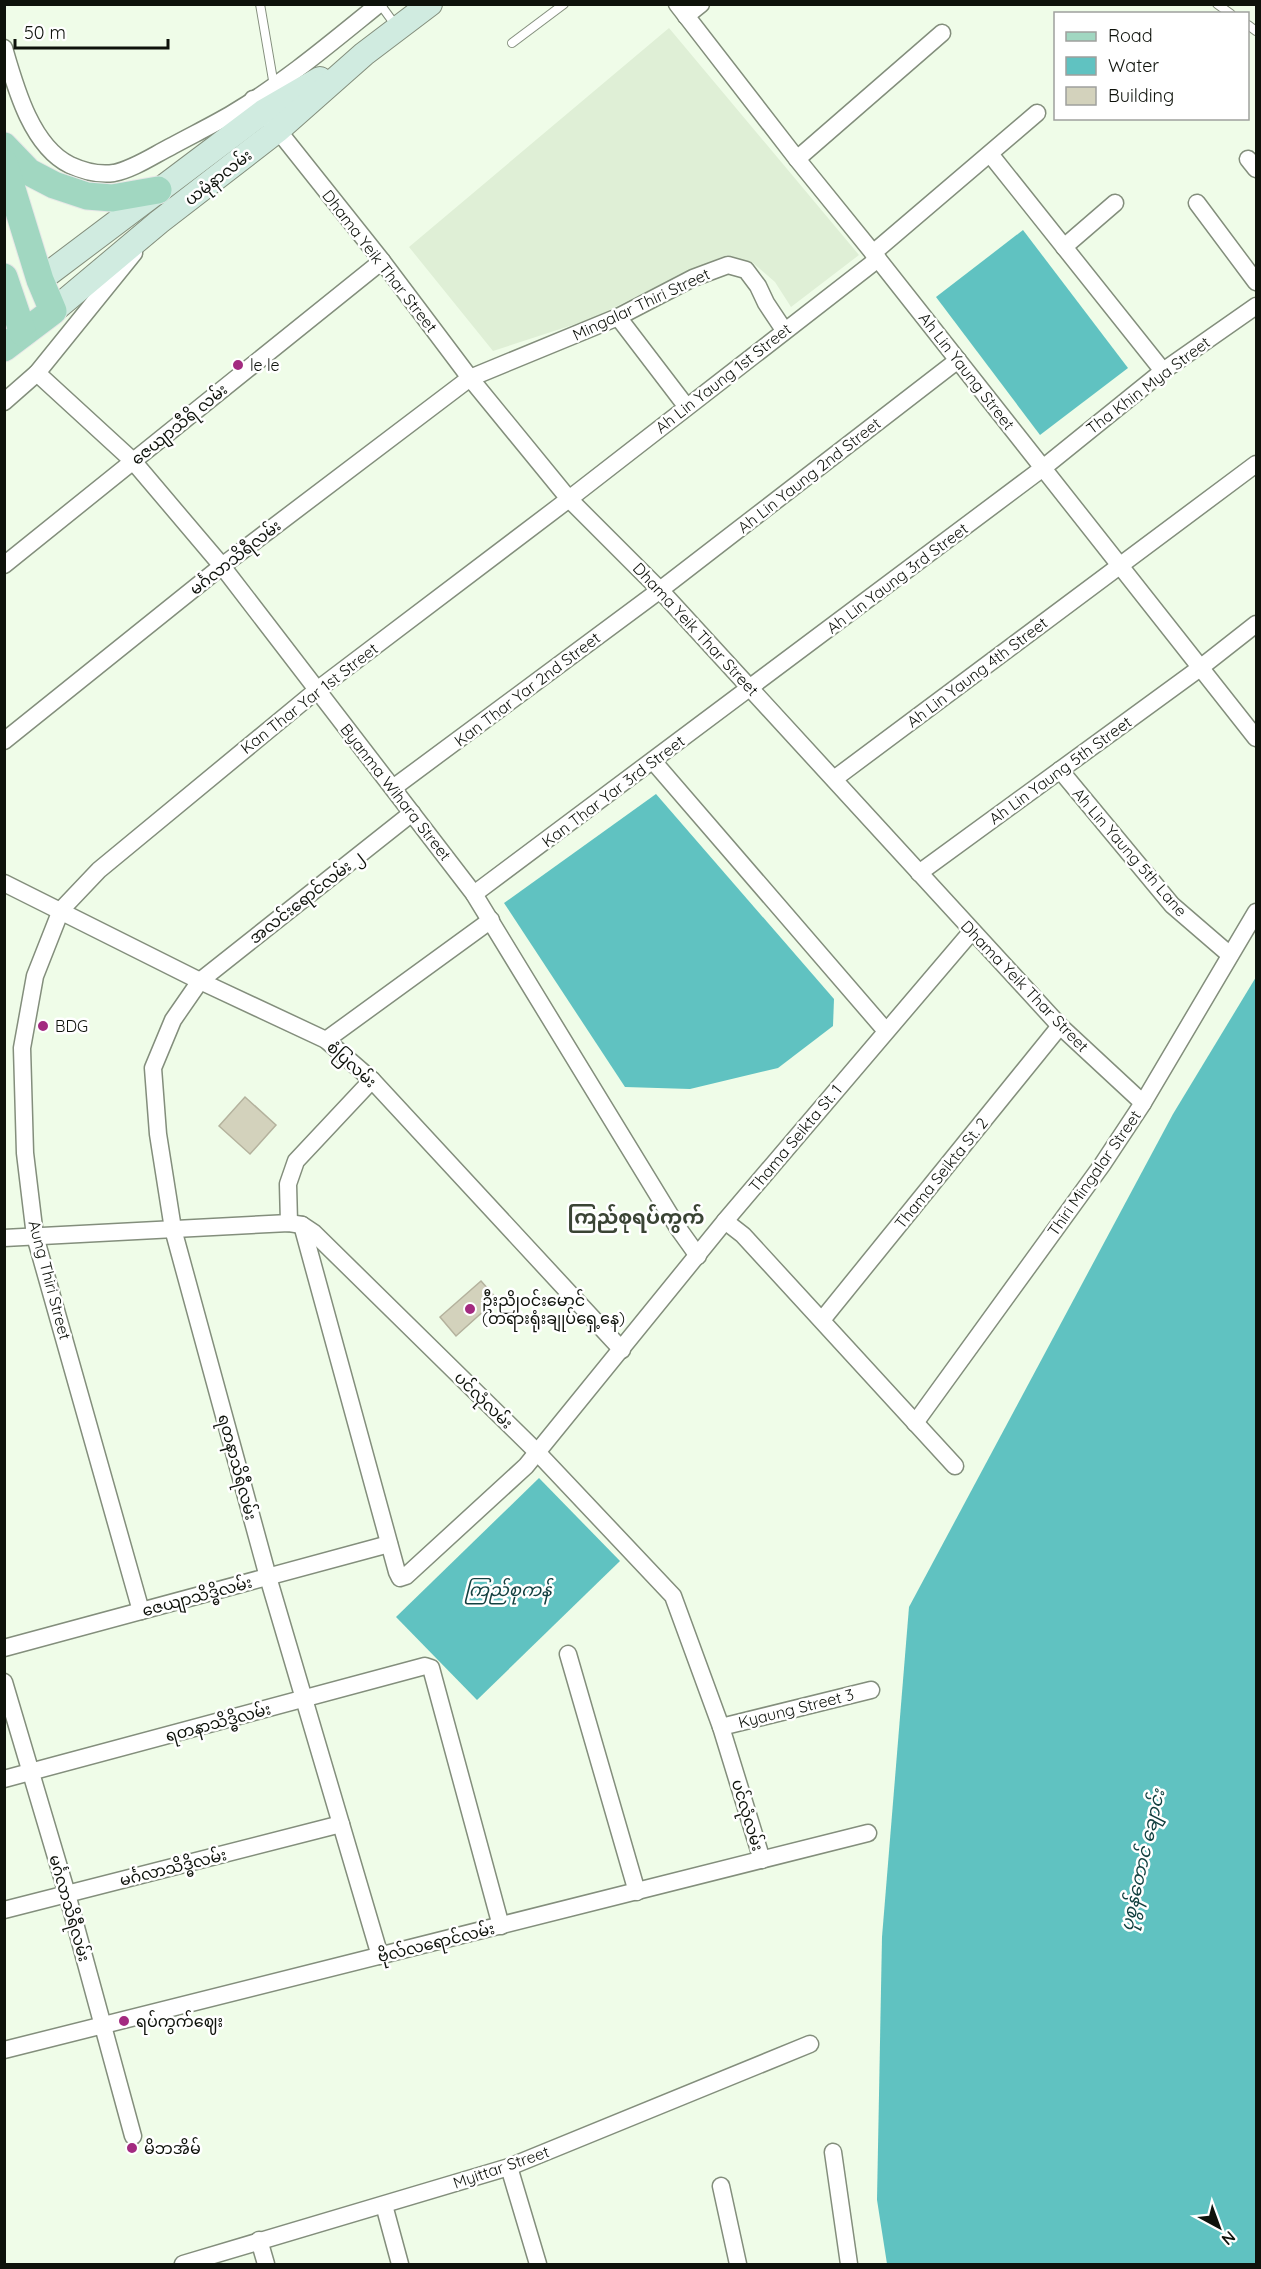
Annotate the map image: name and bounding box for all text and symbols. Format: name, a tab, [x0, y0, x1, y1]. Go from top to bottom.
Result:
scale bar	[15, 12, 168, 50]
legend	[1054, 12, 1249, 120]
text: 50 m	[24, 21, 66, 44]
text: Road	[1108, 24, 1153, 47]
text: Water	[1108, 54, 1159, 77]
text: Building	[1108, 84, 1174, 107]
street label: ယမုံနာလမ်း	[180, 144, 259, 213]
street label: Dhama Yeik Thar Street	[318, 186, 442, 336]
street label: Mingalar Thiri Street	[569, 263, 713, 345]
street label: Ah Lin Yaung Street	[915, 308, 1019, 434]
street label: Ah Lin Yaung 1st Street	[651, 319, 795, 437]
street label: Tha Khin Mya Street	[1082, 332, 1214, 438]
place label: le le	[250, 355, 280, 375]
marker: le le	[231, 358, 245, 372]
street label: ဇေယျာသီရိ လမ်း	[126, 378, 234, 472]
street label: Ah Lin Yaung 2nd Street	[734, 413, 884, 537]
street label: မင်္ဂလာသိရီလမ်း	[185, 514, 287, 602]
street label: Ah Lin Yaung 3rd Street	[822, 518, 972, 638]
street label: Dhama Yeik Thar Street	[629, 558, 763, 700]
street label: Ah Lin Yaung 4th Street	[903, 613, 1051, 731]
street label: Kan Thar Yar 2nd Street	[450, 628, 604, 750]
street label: Kan Thar Yar 1st Street	[236, 638, 382, 758]
street label: Ah Lin Yaung 5th Street	[985, 712, 1135, 828]
street label: Byanma Wihara Street	[336, 719, 456, 865]
street label: Kan Thar Yar 3rd Street	[538, 731, 688, 851]
street label: Ah Lin Yaung 5th Lane	[1069, 784, 1191, 920]
street label: အလင်းရောင်လမ်း ၂	[244, 845, 369, 951]
street label: Dhama Yeik Thar Street	[957, 916, 1093, 1056]
place label: BDG	[55, 1016, 88, 1036]
marker: BDG	[36, 1019, 50, 1033]
street label: စံပြလမ်း	[320, 1036, 382, 1094]
street label: Thama Seikta St. 1	[744, 1080, 846, 1196]
street label: Thiri Mingalar Street	[1043, 1106, 1145, 1240]
street label: Thama Seikta St. 2	[890, 1113, 992, 1233]
district label: ကြည်စုရပ်ကွက်	[568, 1204, 704, 1233]
street label: Aung Thiri Street	[24, 1218, 76, 1342]
place label: ဦးညိုဝင်းမောင် (တရားရုံးချုပ်ရှေ့နေ)	[482, 1289, 625, 1333]
marker: ဦးညိုဝင်းမောင် (တရားရုံးချုပ်ရှေ့နေ)	[463, 1302, 477, 1316]
street label: ပင်လုံလမ်း	[447, 1367, 518, 1436]
street label: ရတနာသိရီလမ်း	[210, 1412, 263, 1523]
street label: ဇေယျာသိဒ္ဓိလမ်း	[140, 1571, 255, 1625]
water label: ကြည်စုကန်	[465, 1577, 554, 1605]
street label: Kyaung Street 3	[736, 1684, 856, 1732]
street label: ရတနာသိဒ္ဓိလမ်း	[163, 1697, 274, 1750]
street label: ပင်လုံလမ်း	[723, 1777, 769, 1855]
water label: ပုစွန်တောင် ချောင်း	[1114, 1785, 1174, 1934]
street label: မင်္ဂလာသိဒ္ဓိလမ်း	[117, 1843, 230, 1894]
street label: မင်္ဂလာသိရီလမ်း	[41, 1852, 96, 1965]
street label: ဗိုလ်လရောင်လမ်း	[375, 1917, 498, 1971]
place label: ရပ်ကွက်ဈေး	[136, 2010, 223, 2035]
marker: ရပ်ကွက်ဈေး	[117, 2014, 131, 2028]
place label: မိဘအိမ်	[144, 2137, 201, 2158]
marker: မိဘအိမ်	[125, 2141, 139, 2155]
street label: Myittar Street	[450, 2141, 552, 2193]
north arrow	[1189, 2197, 1249, 2257]
text: N	[1218, 2227, 1240, 2250]

